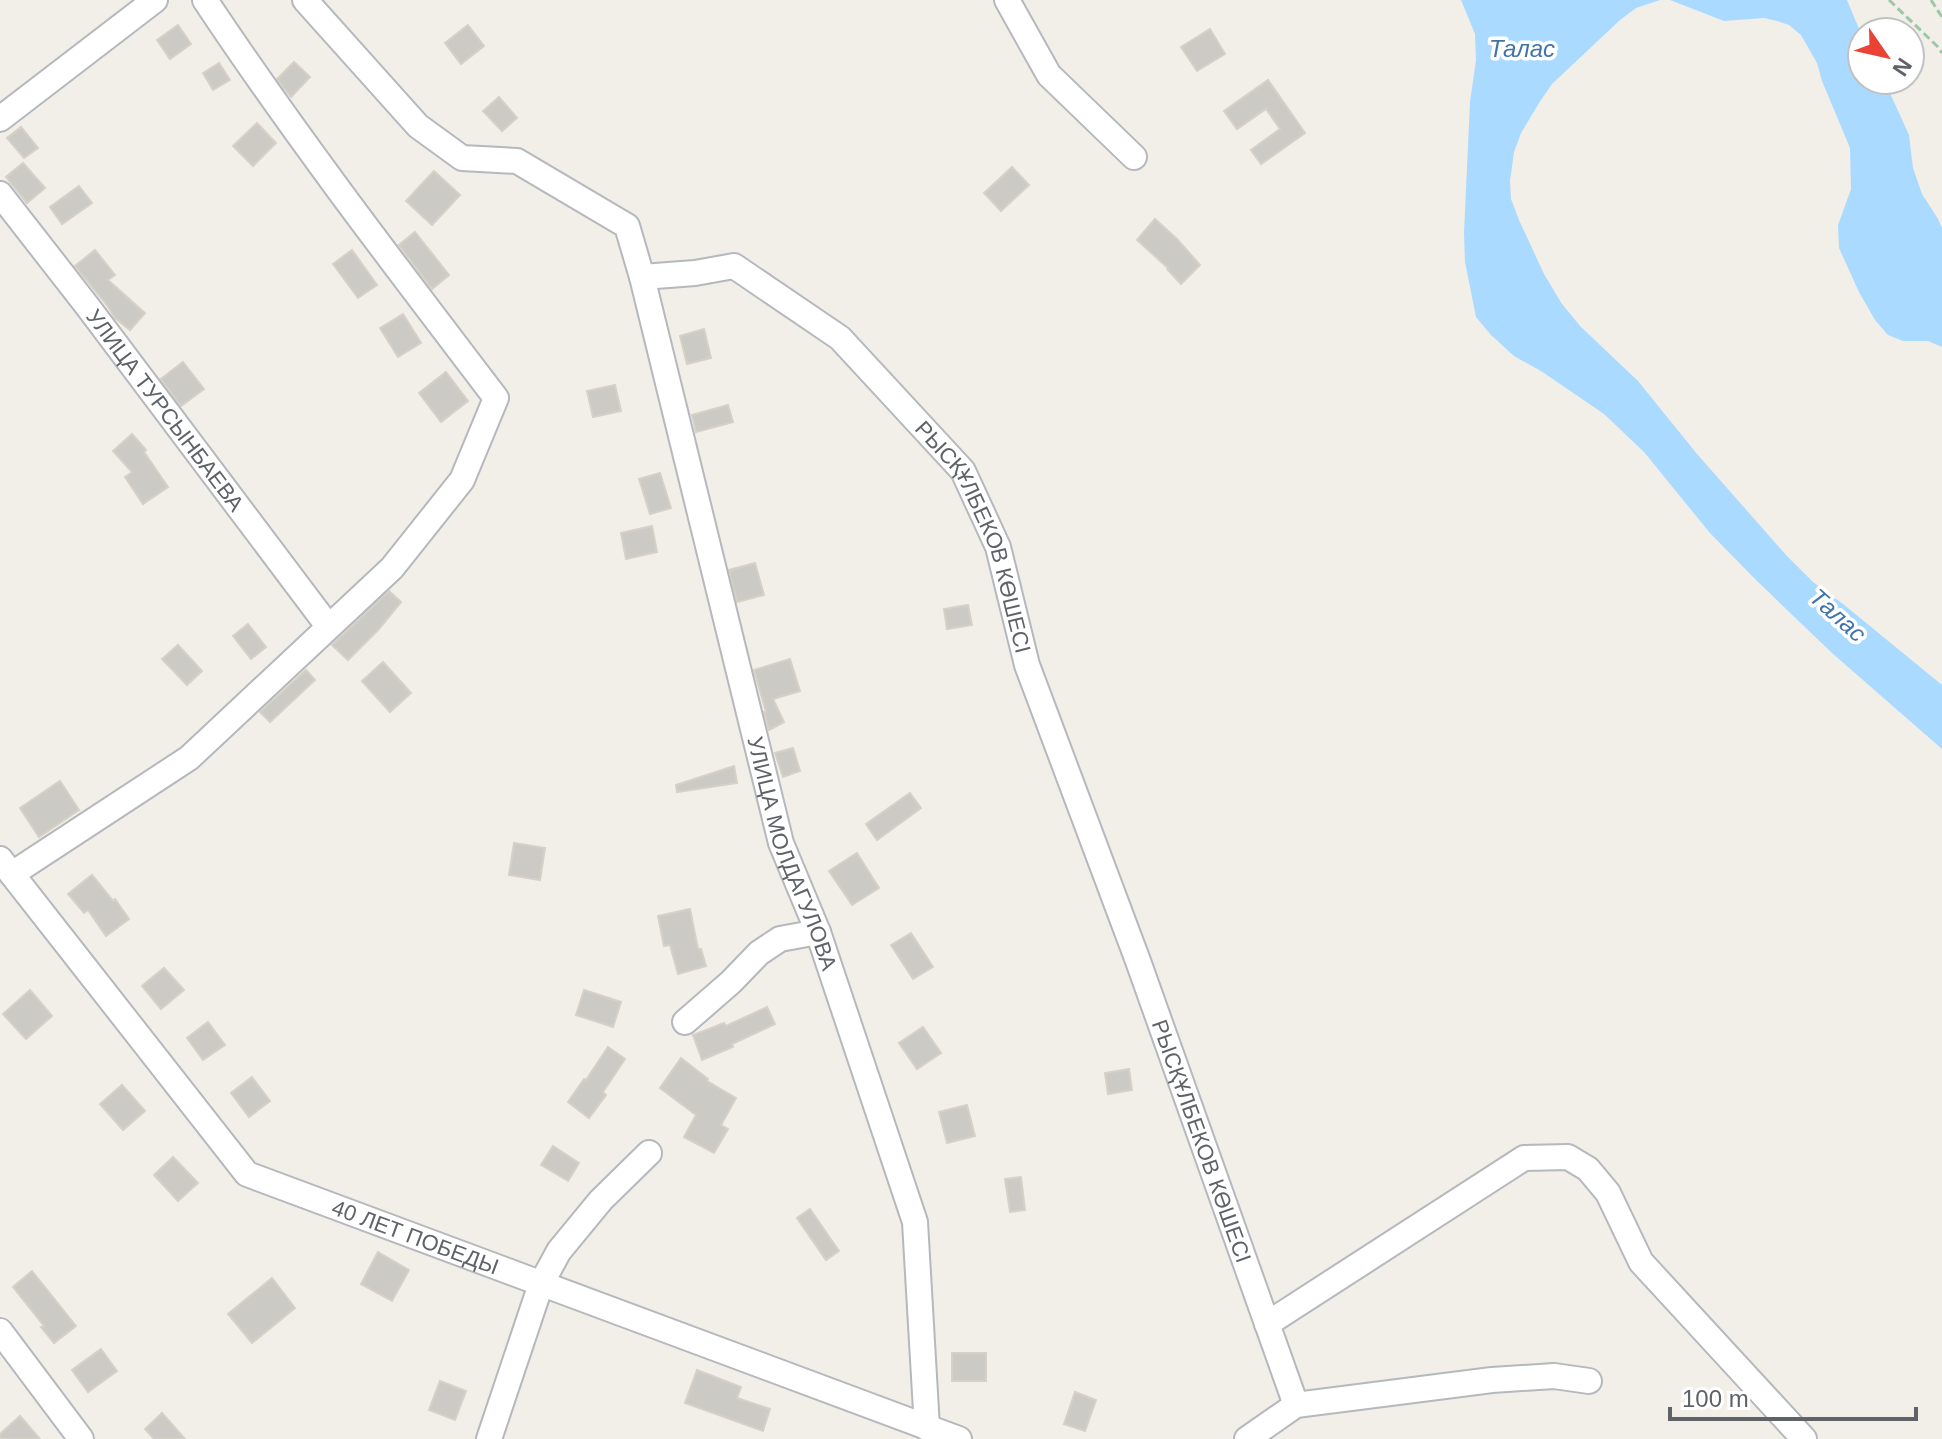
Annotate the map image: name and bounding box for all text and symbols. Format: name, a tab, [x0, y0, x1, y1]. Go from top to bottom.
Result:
north arrow	[1846, 16, 1926, 96]
water label: Талас	[1489, 35, 1555, 62]
text: N	[1887, 53, 1917, 80]
street label: УЛИЦА ТУРСЫНБАЕВА	[82, 304, 249, 516]
street label: РЫСҚҰЛБЕКОВ КӨШЕСІ	[911, 416, 1036, 655]
water label: Талас	[1804, 583, 1872, 647]
street label: УЛИЦА МОЛДАГУЛОВА	[743, 734, 842, 974]
street label: РЫСҚҰЛБЕКОВ КӨШЕСІ	[1147, 1016, 1257, 1266]
street label: 40 ЛЕТ ПОБЕДЫ	[329, 1194, 502, 1279]
scale bar	[1670, 1371, 1916, 1421]
text: 100 m	[1682, 1385, 1749, 1412]

